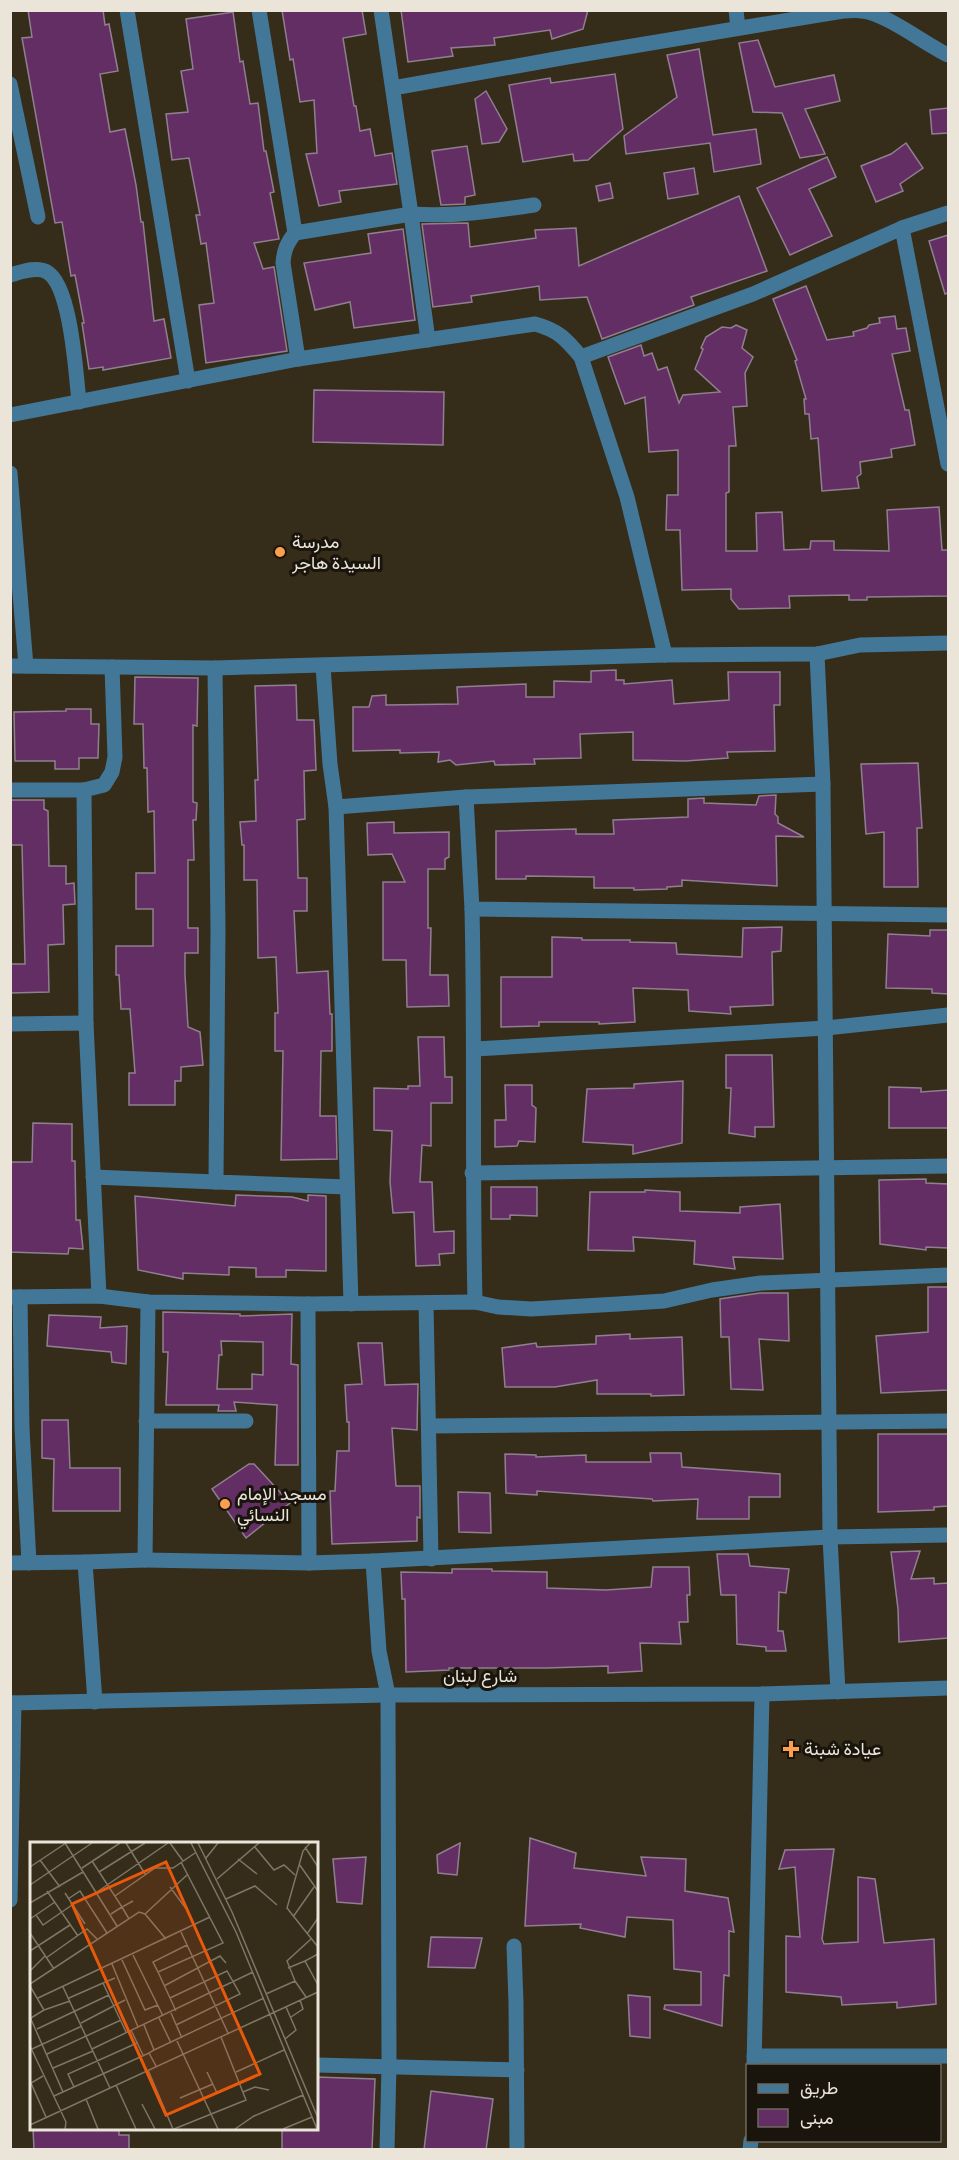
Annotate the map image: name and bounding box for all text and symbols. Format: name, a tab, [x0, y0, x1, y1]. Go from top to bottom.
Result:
place label: مدرسة السيدة هاجر	[291, 530, 381, 576]
marker: مدرسة السيدة هاجر	[273, 545, 287, 559]
place label: مسجد الإمام النسائي	[237, 1482, 327, 1530]
marker: مسجد الإمام النسائي	[218, 1497, 232, 1511]
street label: شارع لبنان	[443, 1664, 517, 1689]
place label: عيادة شبنة	[804, 1737, 881, 1762]
marker: عيادة شبنة	[782, 1740, 800, 1758]
inset map	[30, 1842, 318, 2130]
legend	[746, 2064, 941, 2142]
text: طريق	[800, 2076, 838, 2101]
text: مبنى	[800, 2106, 834, 2131]

